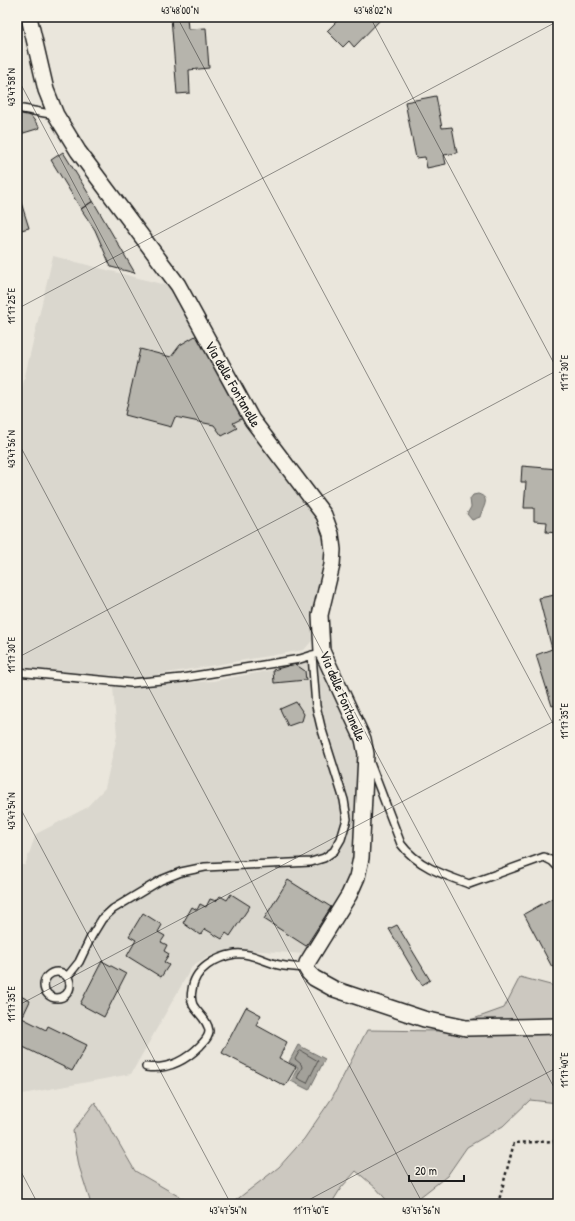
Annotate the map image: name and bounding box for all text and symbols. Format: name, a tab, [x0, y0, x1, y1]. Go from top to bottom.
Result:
text: 43°48'00"N	[161, 4, 199, 17]
text: 43°48'02"N	[354, 4, 392, 17]
text: 43°47'58"N	[5, 68, 18, 106]
text: 11°17'25"E	[5, 287, 18, 324]
street label: Via delle Fontanelle	[201, 337, 266, 431]
text: 11°17'30"E	[558, 354, 571, 391]
text: 43°47'56"N	[5, 430, 18, 468]
text: 11°17'30"E	[5, 636, 18, 673]
street label: Via delle Fontanelle	[316, 648, 371, 744]
text: 11°17'35"E	[558, 702, 571, 739]
text: 43°47'54"N	[5, 792, 18, 830]
text: 11°17'35"E	[5, 985, 18, 1022]
text: 11°17'40"E	[558, 1052, 571, 1088]
scale bar	[409, 1157, 464, 1183]
text: 20 m	[415, 1162, 437, 1179]
text: 43°47'54"N	[209, 1204, 247, 1217]
text: 11°17'40"E	[293, 1204, 329, 1217]
text: 43°47'56"N	[402, 1204, 440, 1217]

